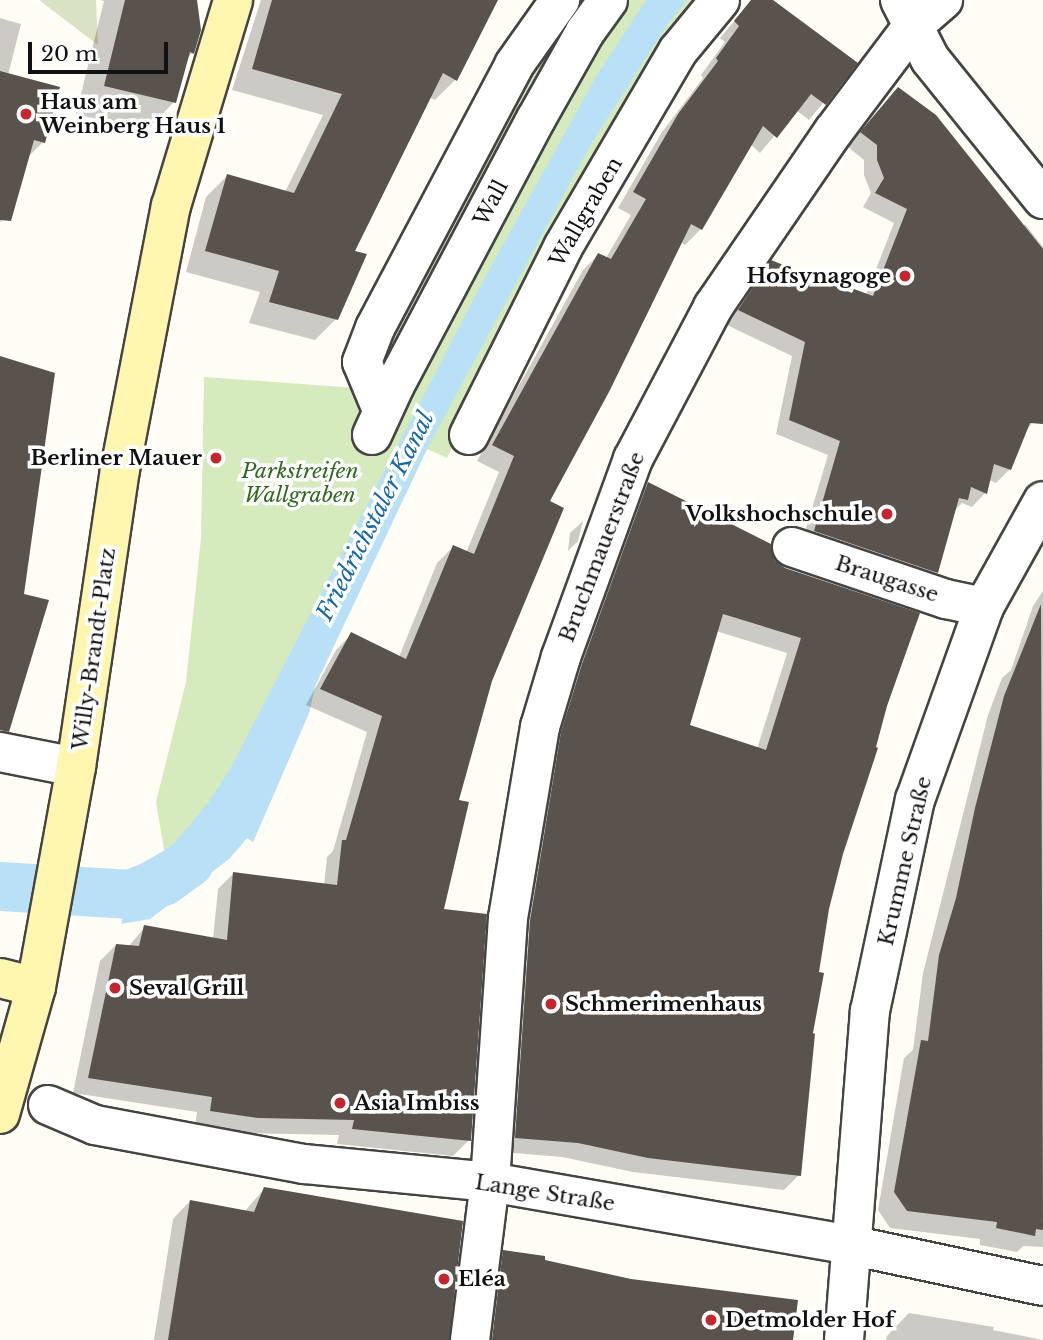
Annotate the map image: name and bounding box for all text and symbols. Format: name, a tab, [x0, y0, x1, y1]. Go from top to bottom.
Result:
scale bar	[32, 28, 172, 72]
text: 20 m	[41, 41, 98, 67]
place label: Haus am Weinberg Haus 1	[40, 89, 226, 139]
marker: Haus am Weinberg Haus 1	[18, 106, 34, 122]
street label: Wallgraben	[544, 153, 628, 271]
street label: Wall	[469, 176, 513, 230]
place label: Hofsynagoge	[747, 263, 891, 289]
marker: Hofsynagoge	[897, 268, 913, 284]
water label: Friedrichstaler Kanal	[310, 407, 440, 625]
place label: Berliner Mauer	[30, 445, 202, 471]
street label: Bruchmauerstraße	[554, 448, 650, 646]
marker: Berliner Mauer	[208, 450, 224, 466]
park label: Parkstreifen Wallgraben	[241, 458, 359, 508]
place label: Volkshochschule	[686, 501, 873, 527]
marker: Volkshochschule	[879, 506, 895, 522]
street label: Willy-Brandt-Platz	[67, 546, 121, 752]
street label: Braugasse	[832, 550, 942, 608]
street label: Krumme Straße	[873, 774, 937, 948]
place label: Seval Grill	[129, 975, 244, 1001]
marker: Seval Grill	[107, 980, 123, 996]
place label: Schmerimenhaus	[565, 991, 762, 1017]
marker: Schmerimenhaus	[543, 996, 559, 1012]
place label: Asia Imbiss	[354, 1090, 480, 1116]
marker: Asia Imbiss	[332, 1095, 348, 1111]
street label: Lange Straße	[473, 1170, 617, 1216]
place label: Eléa	[458, 1266, 506, 1292]
marker: Eléa	[436, 1271, 452, 1287]
place label: Detmolder Hof	[725, 1307, 895, 1333]
marker: Detmolder Hof	[703, 1312, 719, 1328]

